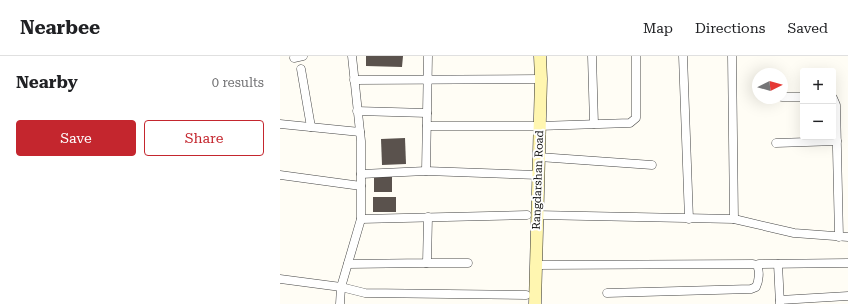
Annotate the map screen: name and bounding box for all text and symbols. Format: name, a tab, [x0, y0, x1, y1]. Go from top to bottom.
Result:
text: Nearbee	[20, 16, 100, 39]
text: Map	[643, 20, 673, 36]
text: Directions	[695, 20, 765, 36]
text: Saved	[787, 20, 828, 36]
north arrow	[752, 68, 788, 104]
map controls	[800, 68, 836, 140]
button: +	[800, 68, 836, 104]
text: Nearby	[16, 72, 78, 92]
text: 0 results	[212, 75, 264, 90]
button: −	[800, 104, 836, 140]
button: Save	[16, 120, 136, 156]
button: Share	[144, 120, 264, 156]
street label: Rangdarshan Road	[530, 130, 546, 230]

